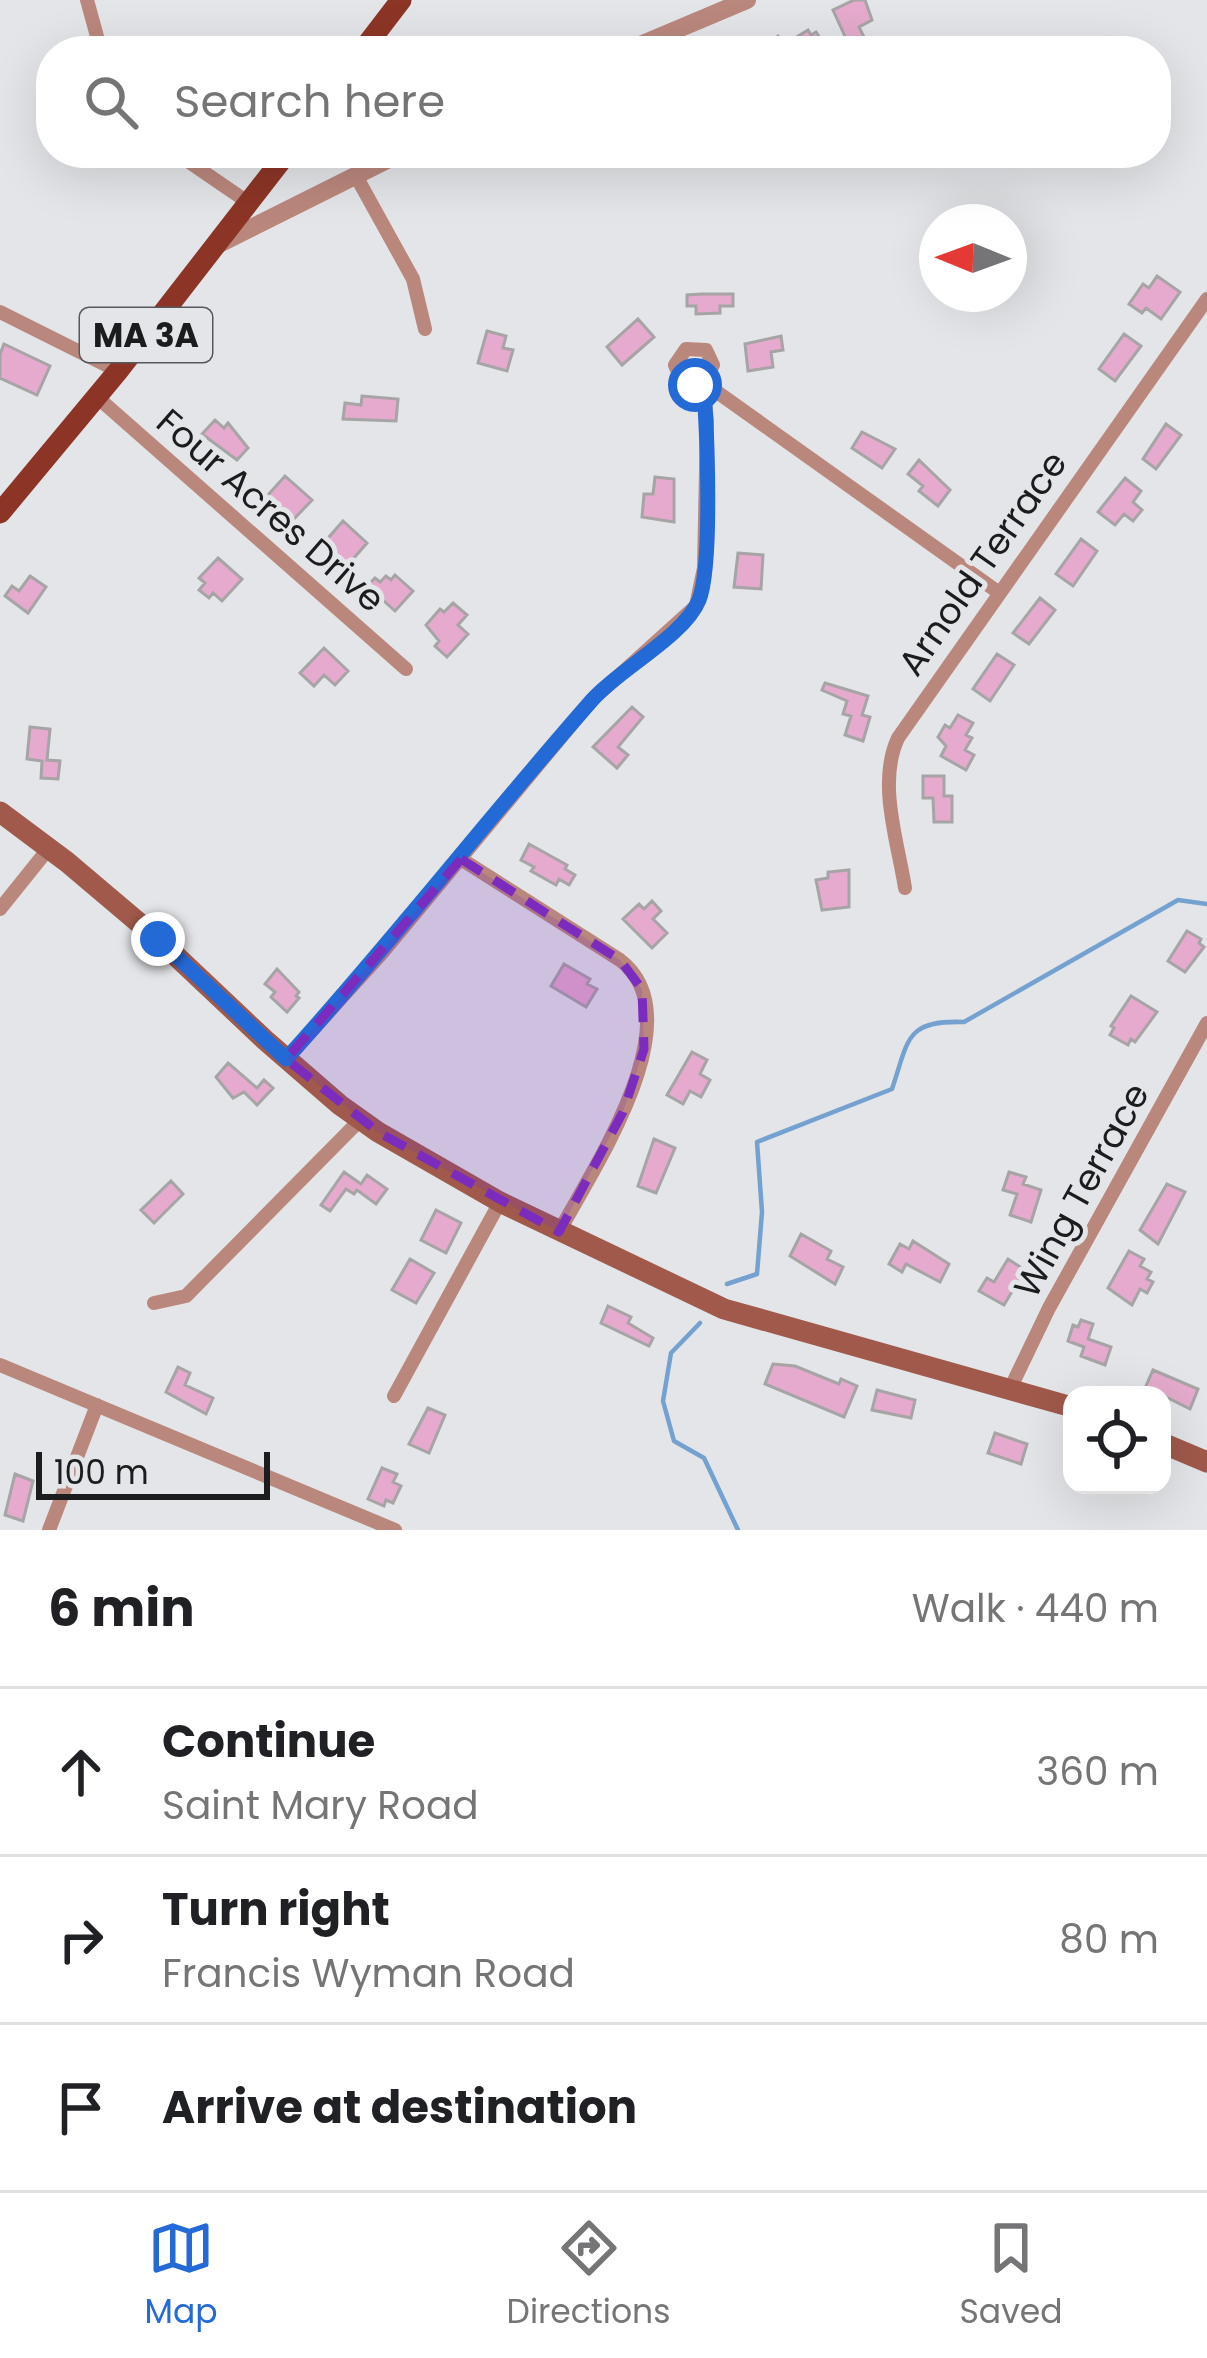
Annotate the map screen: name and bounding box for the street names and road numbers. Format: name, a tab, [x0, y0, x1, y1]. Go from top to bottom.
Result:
road number: MA 3A	[80, 308, 212, 362]
street label: Four Acres Drive	[145, 397, 396, 624]
street label: Arnold Terrace	[886, 441, 1079, 686]
street label: Wing Terrace	[1001, 1074, 1161, 1307]

